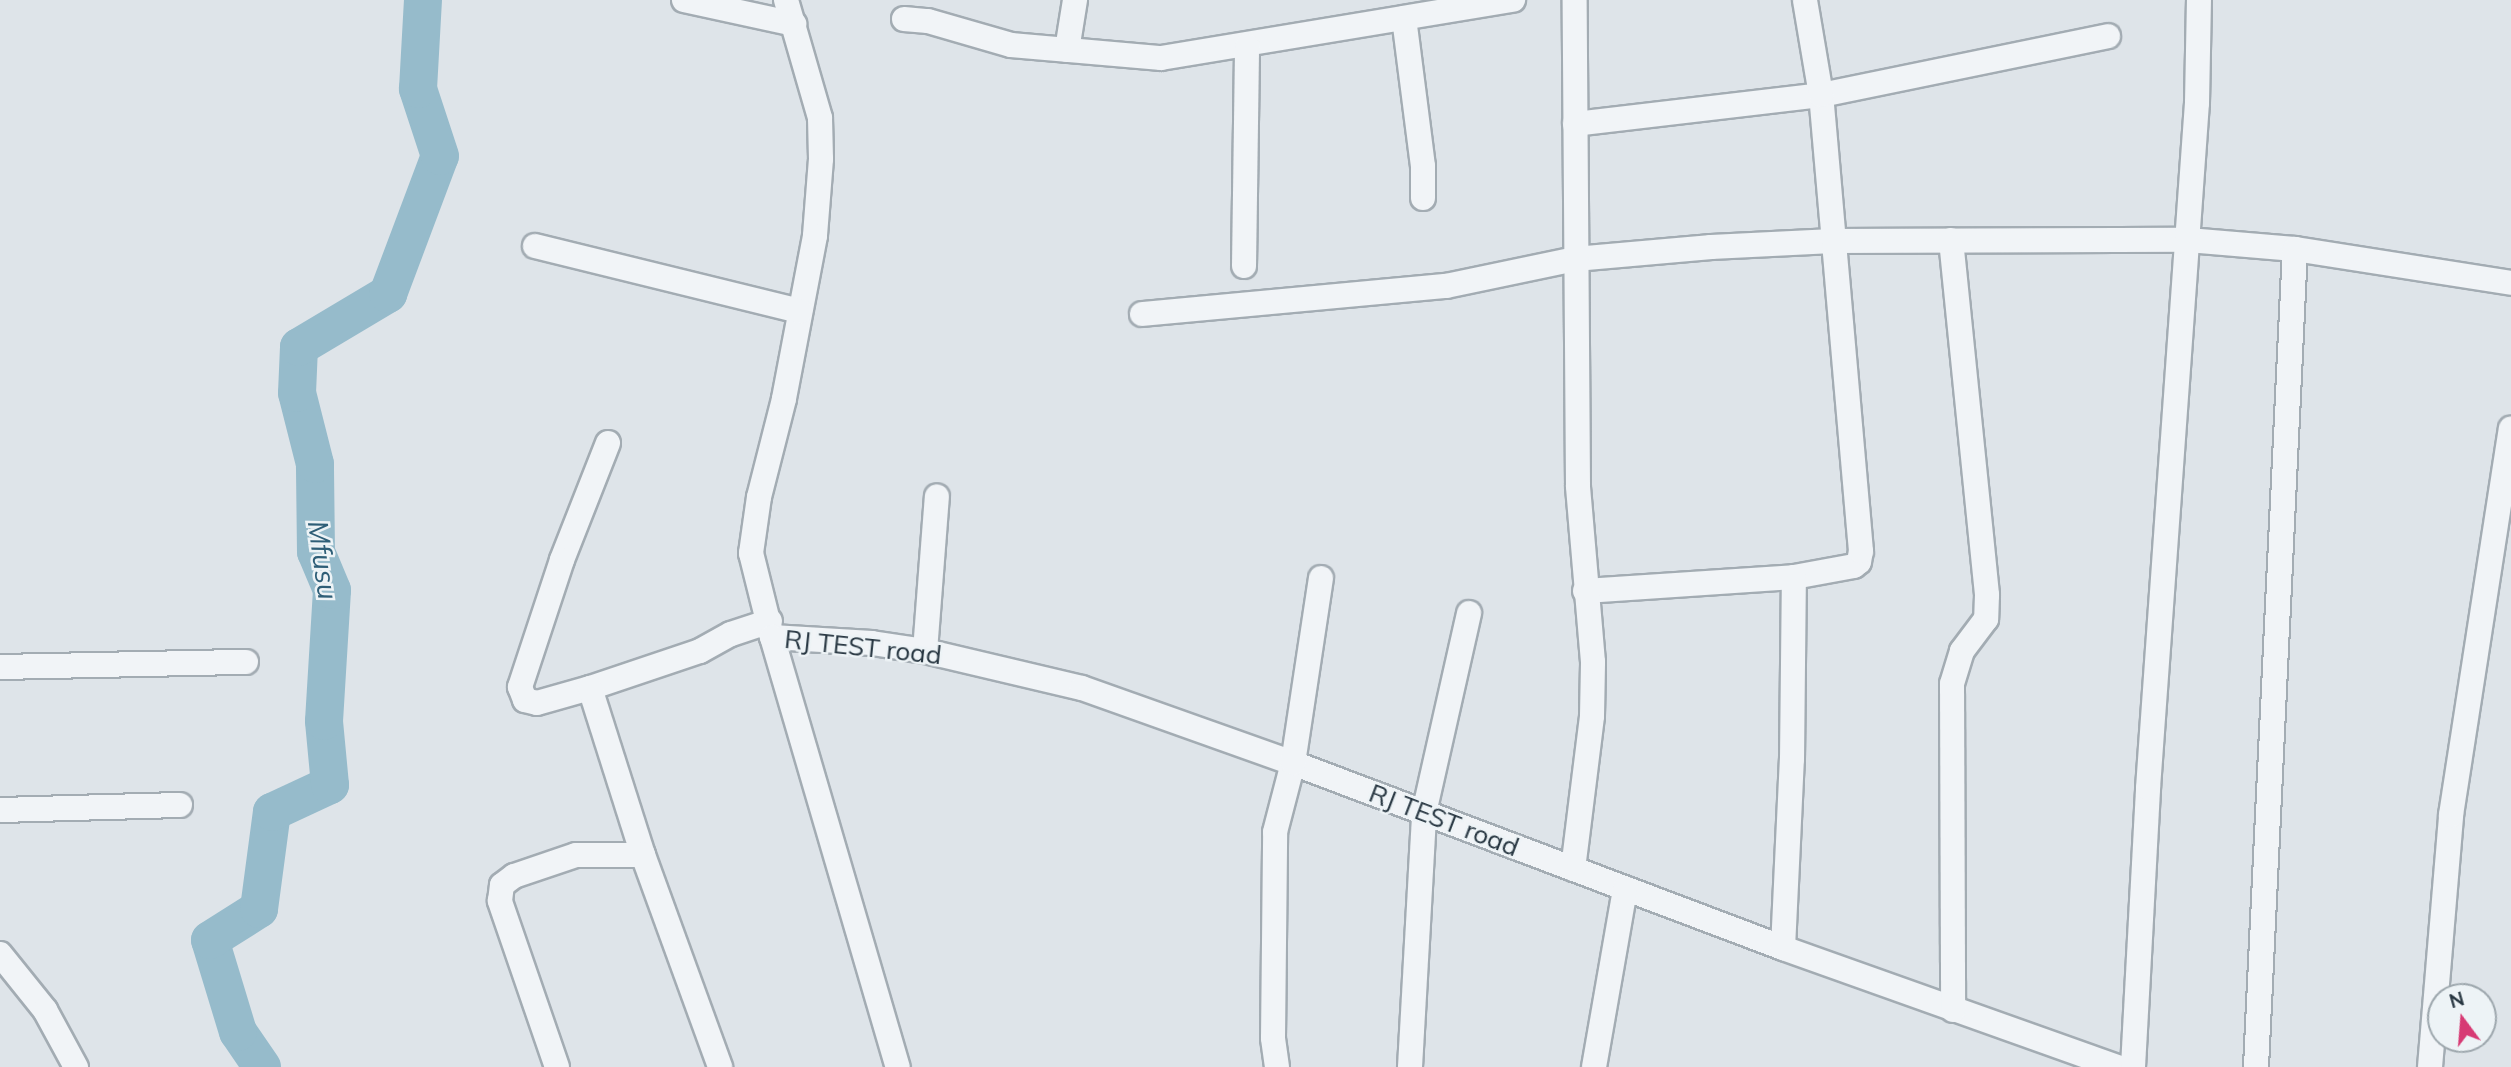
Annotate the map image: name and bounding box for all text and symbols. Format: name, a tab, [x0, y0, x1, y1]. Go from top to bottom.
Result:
water label: Mfusu	[301, 518, 345, 602]
street label: RJ TEST road	[783, 623, 943, 671]
street label: RJ TEST road	[1365, 777, 1523, 863]
north arrow	[2427, 983, 2497, 1053]
text: N	[2447, 986, 2467, 1013]

